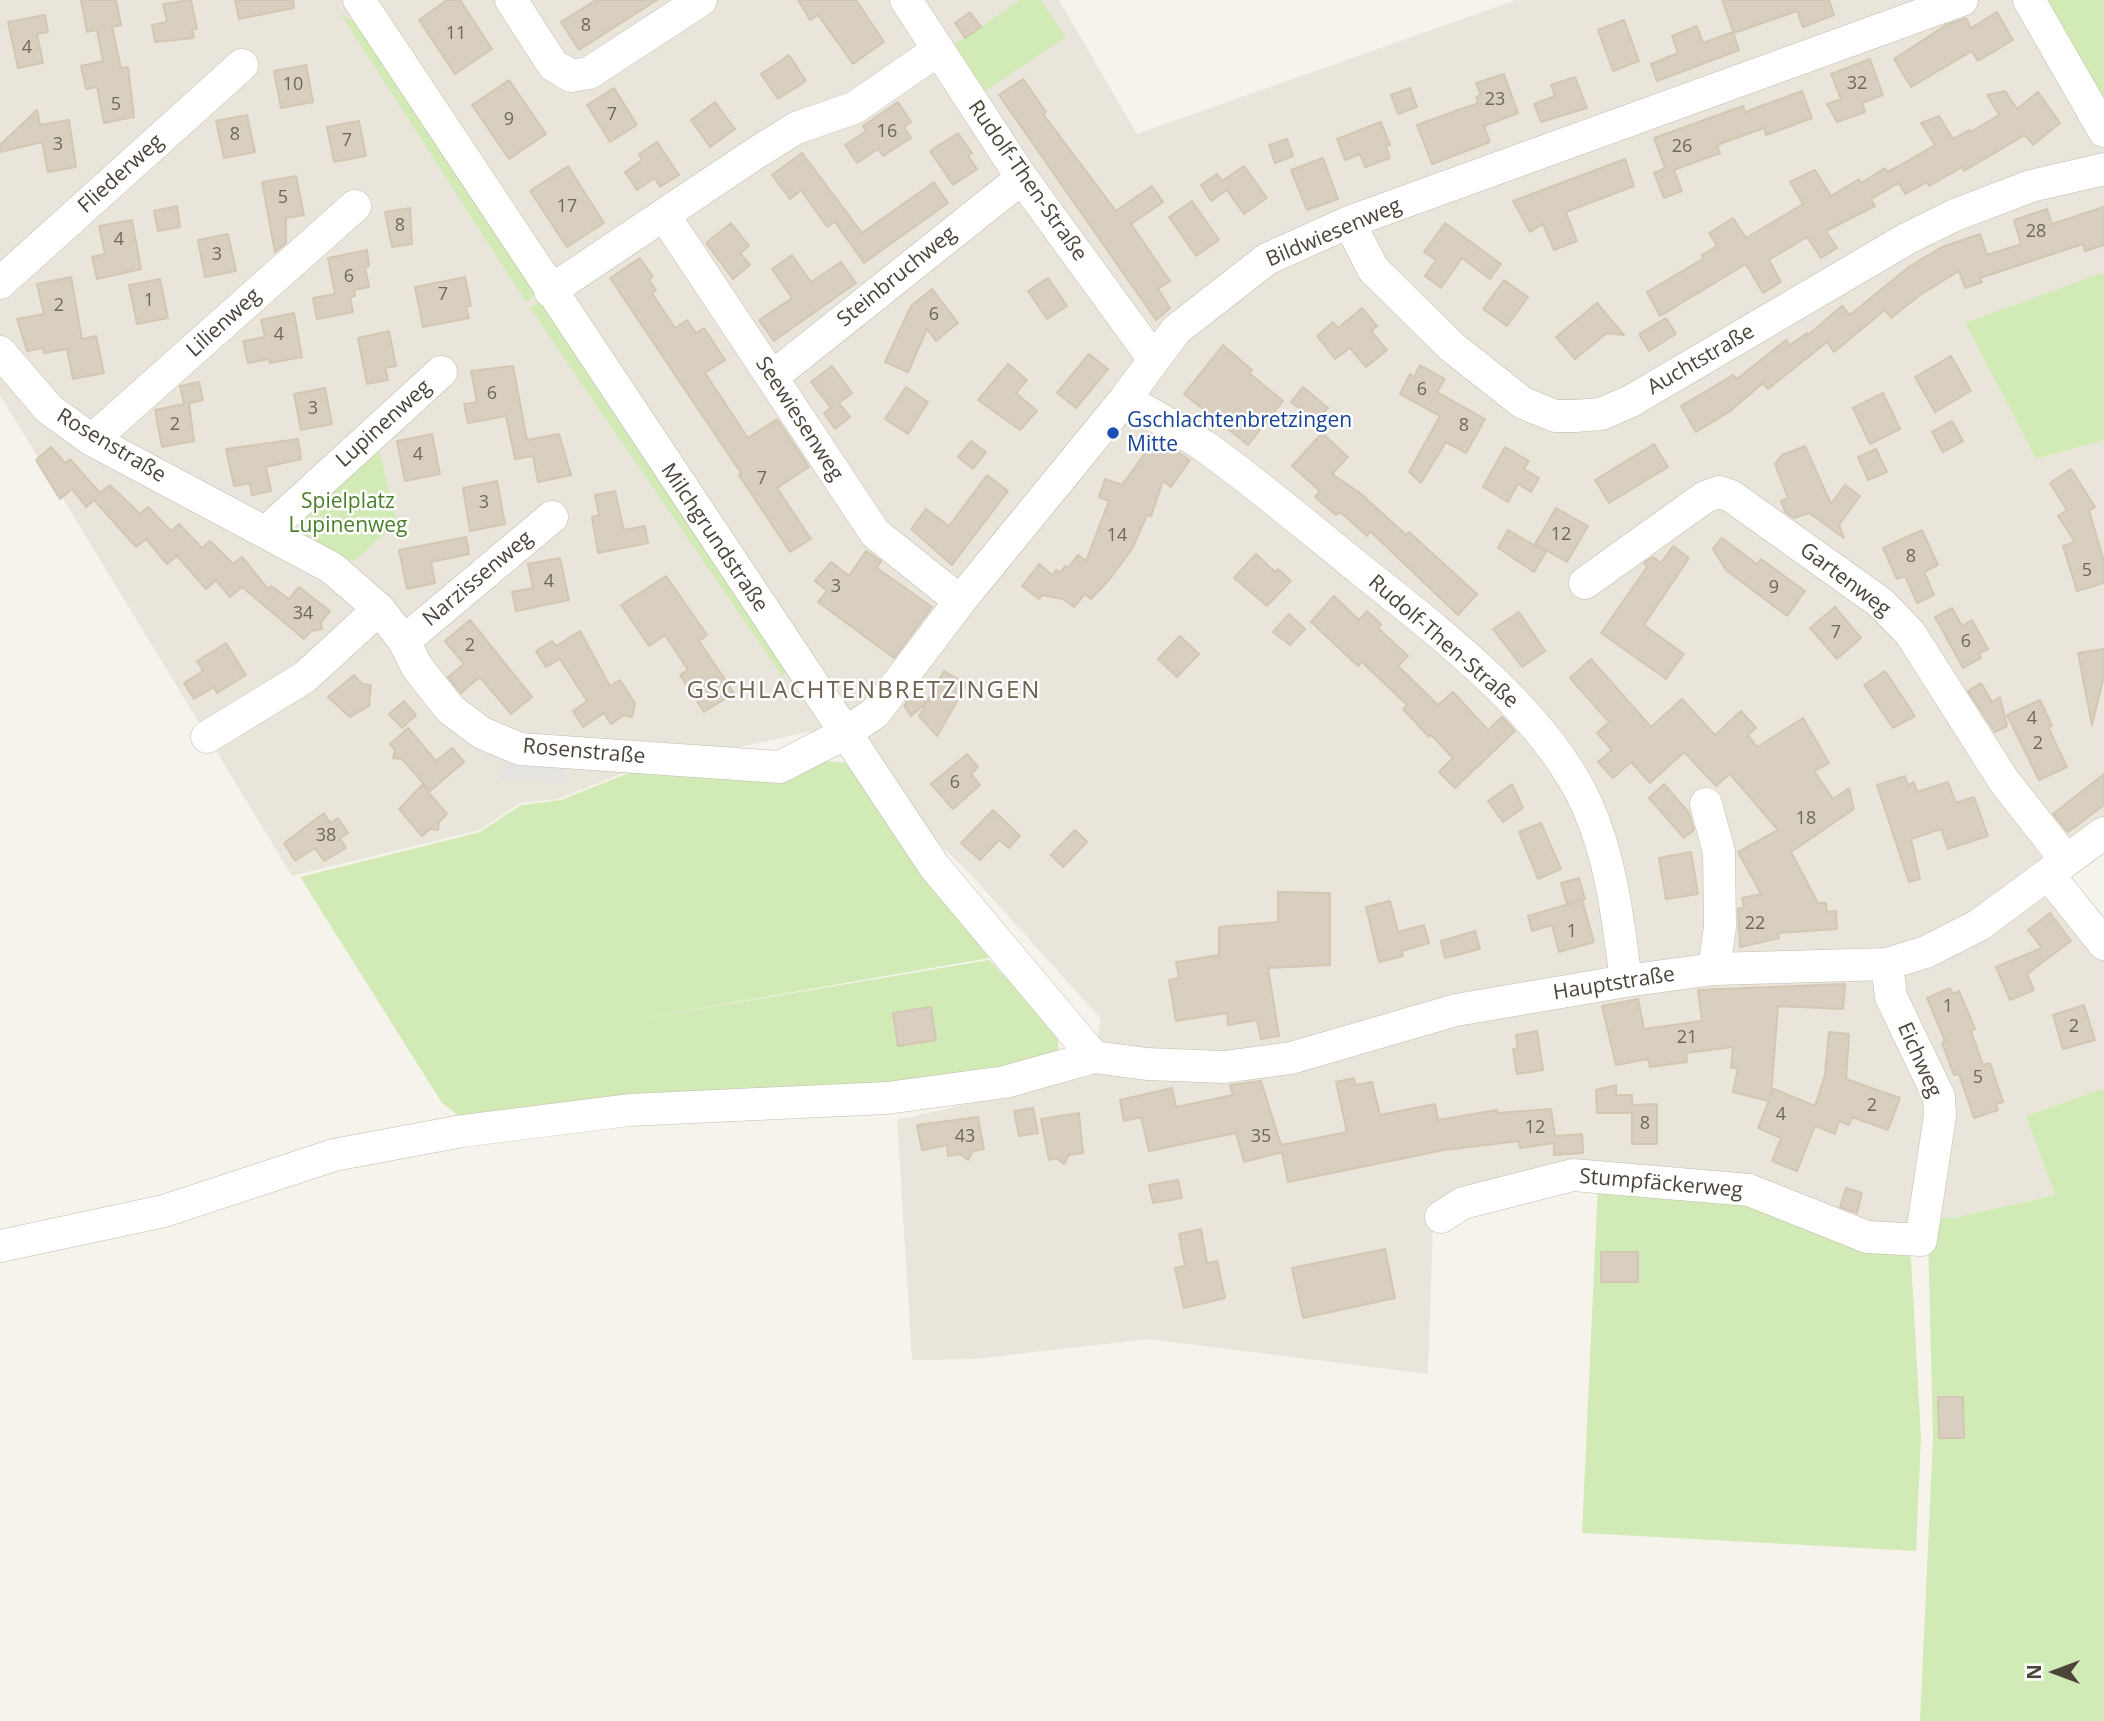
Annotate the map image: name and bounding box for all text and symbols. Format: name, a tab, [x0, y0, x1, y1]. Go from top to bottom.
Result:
house number: 8	[581, 15, 591, 37]
house number: 11	[446, 23, 466, 45]
house number: 4	[22, 37, 32, 59]
house number: 32	[1847, 73, 1867, 95]
house number: 10	[283, 74, 303, 96]
house number: 23	[1485, 89, 1505, 111]
house number: 5	[111, 94, 121, 116]
street label: Rudolf-Then-Straße	[962, 96, 1092, 266]
house number: 7	[607, 104, 617, 126]
house number: 9	[504, 109, 514, 131]
house number: 16	[877, 121, 897, 143]
house number: 8	[230, 124, 240, 146]
street label: Fliederweg	[73, 129, 169, 219]
house number: 7	[342, 130, 352, 152]
house number: 3	[53, 134, 63, 156]
house number: 26	[1672, 136, 1692, 158]
house number: 5	[278, 187, 288, 209]
street label: Bildwiesenweg	[1263, 193, 1405, 273]
house number: 17	[557, 196, 577, 218]
house number: 8	[395, 215, 405, 237]
street label: Steinbruchweg	[832, 221, 962, 333]
house number: 28	[2026, 221, 2046, 243]
house number: 4	[114, 229, 124, 251]
house number: 3	[212, 244, 222, 266]
house number: 6	[344, 266, 354, 288]
street label: Lilienweg	[182, 283, 266, 363]
house number: 7	[438, 284, 448, 306]
house number: 1	[144, 290, 154, 312]
house number: 2	[54, 295, 64, 317]
house number: 6	[929, 304, 939, 326]
street label: Auchtstraße	[1643, 319, 1759, 401]
house number: 4	[274, 324, 284, 346]
street label: Seewiesenweg	[750, 352, 848, 486]
street label: Lupinenweg	[331, 375, 437, 473]
house number: 6	[1417, 379, 1427, 401]
house number: 6	[487, 383, 497, 405]
house number: 3	[308, 398, 318, 420]
street label: Rosenstraße	[52, 404, 170, 488]
place label: Gschlachtenbretzingen Mitte	[1127, 408, 1352, 458]
house number: 2	[170, 414, 180, 436]
house number: 8	[1459, 415, 1469, 437]
marker: Gschlachtenbretzingen Mitte	[1105, 425, 1121, 441]
house number: 4	[413, 444, 423, 466]
street label: Milchgrundstraße	[655, 459, 773, 617]
house number: 7	[757, 468, 767, 490]
park label: Spielplatz Lupinenweg	[288, 489, 408, 539]
house number: 3	[479, 492, 489, 514]
house number: 12	[1551, 524, 1571, 546]
house number: 14	[1107, 525, 1127, 547]
street label: Narzissenweg	[418, 526, 538, 632]
street label: Gartenweg	[1795, 538, 1895, 622]
house number: 8	[1906, 546, 1916, 568]
house number: 5	[2082, 560, 2092, 582]
street label: Rudolf-Then-Straße	[1363, 570, 1523, 714]
house number: 4	[544, 571, 554, 593]
house number: 3	[831, 576, 841, 598]
house number: 9	[1769, 577, 1779, 599]
house number: 34	[293, 603, 313, 625]
house number: 7	[1831, 622, 1841, 644]
house number: 6	[1961, 631, 1971, 653]
house number: 2	[465, 635, 475, 657]
district label: GSCHLACHTENBRETZINGEN	[689, 677, 1039, 705]
house number: 4	[2027, 708, 2037, 730]
house number: 2	[2033, 733, 2043, 755]
street label: Rosenstraße	[522, 734, 646, 770]
house number: 6	[950, 772, 960, 794]
house number: 18	[1796, 808, 1816, 830]
house number: 38	[316, 825, 336, 847]
house number: 22	[1745, 913, 1765, 935]
house number: 1	[1567, 921, 1577, 943]
street label: Hauptstraße	[1551, 962, 1677, 1006]
house number: 1	[1943, 996, 1953, 1018]
house number: 2	[2069, 1016, 2079, 1038]
street label: Eichweg	[1891, 1019, 1947, 1101]
house number: 21	[1677, 1027, 1697, 1049]
house number: 5	[1973, 1067, 1983, 1089]
house number: 2	[1867, 1095, 1877, 1117]
house number: 4	[1776, 1104, 1786, 1126]
house number: 8	[1640, 1113, 1650, 1135]
house number: 12	[1525, 1117, 1545, 1139]
house number: 43	[955, 1126, 975, 1148]
house number: 35	[1251, 1126, 1271, 1148]
street label: Stumpfäckerweg	[1578, 1164, 1744, 1204]
north arrow	[2020, 1637, 2090, 1707]
text: N	[2021, 1664, 2047, 1680]

